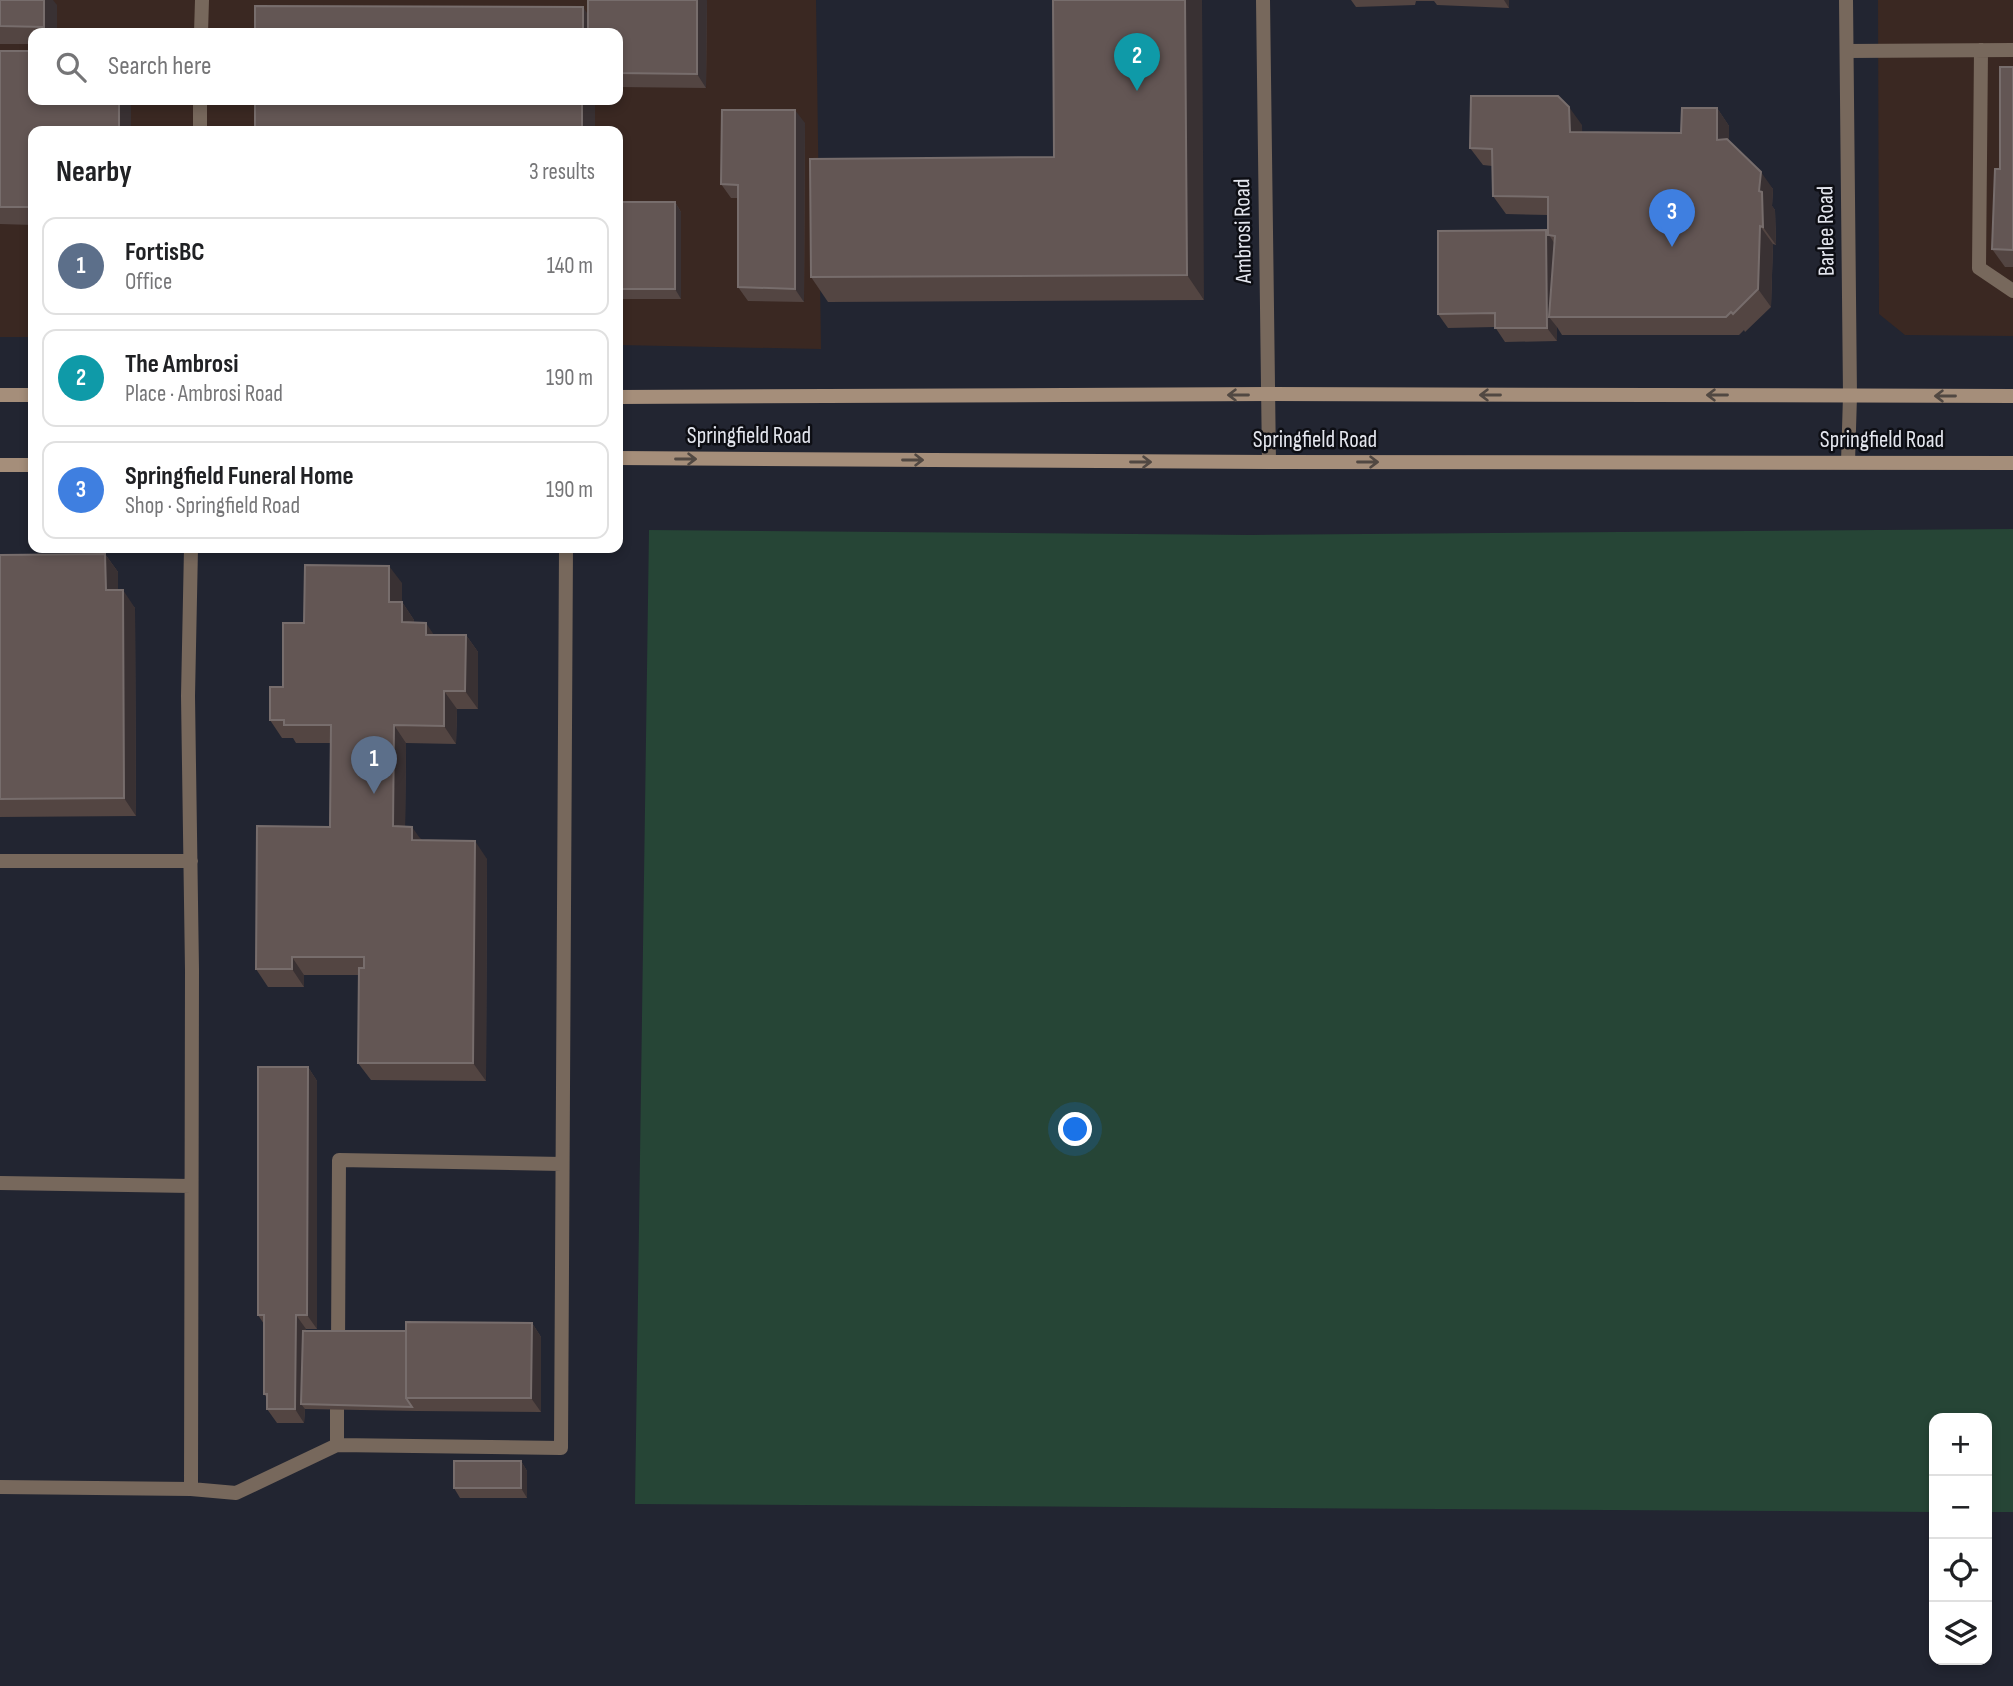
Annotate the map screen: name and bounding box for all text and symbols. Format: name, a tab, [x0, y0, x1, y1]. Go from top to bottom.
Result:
search box	[28, 28, 623, 105]
pin: 2	[1114, 33, 1160, 91]
icon: search	[52, 48, 90, 86]
text: Search here	[108, 51, 211, 82]
text: Nearby	[56, 154, 132, 190]
text: 3 results	[529, 158, 595, 186]
street label: Ambrosi Road	[1228, 178, 1258, 285]
street label: Barlee Road	[1811, 186, 1841, 276]
pin: 3	[1649, 189, 1695, 247]
text: FortisBC	[125, 237, 205, 268]
text: 1	[76, 252, 86, 280]
text: 140 m	[547, 252, 593, 280]
text: Office	[125, 268, 172, 296]
text: The Ambrosi	[125, 349, 238, 380]
text: 2	[76, 364, 86, 392]
text: 190 m	[546, 364, 593, 392]
text: Place · Ambrosi Road	[125, 380, 283, 408]
one-way arrow	[1227, 388, 1250, 401]
one-way arrow	[1479, 388, 1502, 402]
one-way arrow	[1706, 388, 1729, 402]
one-way arrow	[1934, 389, 1957, 403]
street label: Springfield Road	[687, 422, 811, 450]
street label: Springfield Road	[1253, 426, 1377, 454]
street label: Springfield Road	[1820, 426, 1944, 454]
one-way arrow	[674, 452, 697, 466]
one-way arrow	[902, 453, 925, 467]
one-way arrow	[1129, 455, 1152, 468]
one-way arrow	[1357, 455, 1380, 469]
text: Springfield Funeral Home	[125, 461, 354, 492]
text: 3	[76, 476, 86, 504]
text: 190 m	[546, 476, 593, 504]
text: Shop · Springfield Road	[125, 492, 300, 520]
pin: 1	[351, 736, 397, 794]
your location	[1058, 1112, 1092, 1146]
map controls	[1929, 1413, 1992, 1665]
button: +	[1929, 1413, 1992, 1476]
button: −	[1929, 1476, 1992, 1539]
button: locate	[1929, 1539, 1992, 1602]
button: layers	[1929, 1602, 1992, 1665]

